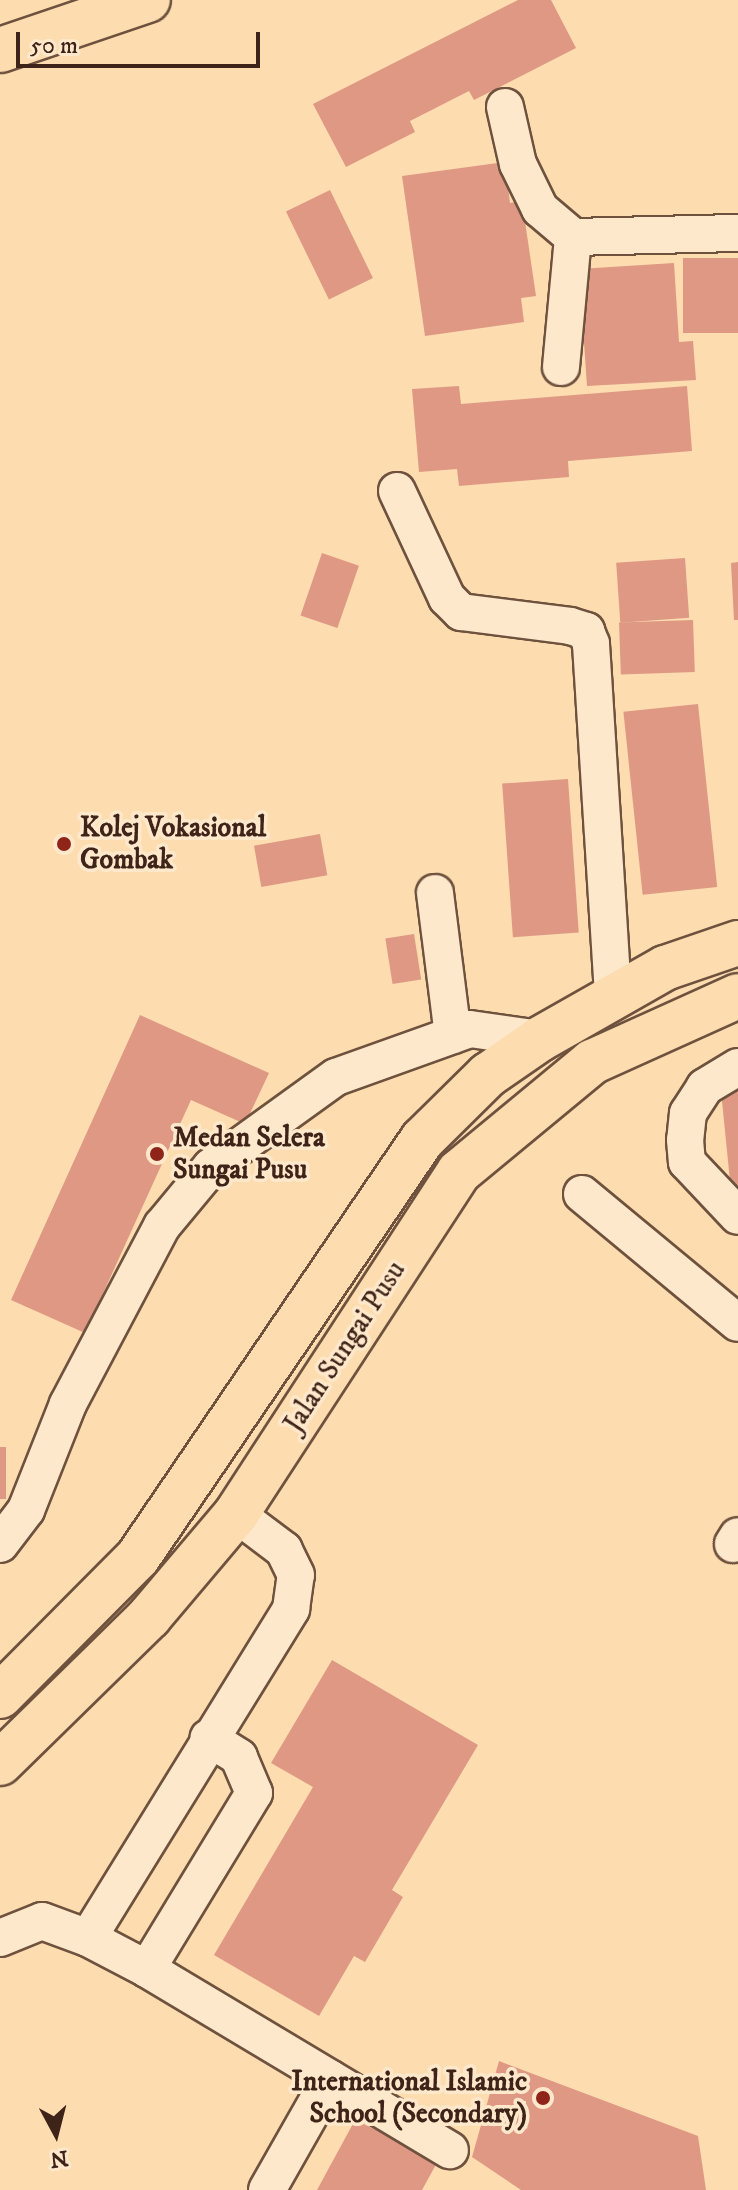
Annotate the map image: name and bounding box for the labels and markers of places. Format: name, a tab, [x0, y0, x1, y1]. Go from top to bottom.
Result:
place label: Kolej Vokasional Gombak	[80, 811, 266, 877]
marker: Kolej Vokasional Gombak	[55, 835, 73, 853]
place label: Medan Selera Sungai Pusu	[173, 1121, 325, 1187]
marker: Medan Selera Sungai Pusu	[148, 1145, 166, 1163]
place label: International Islamic School (Secondary)	[291, 2065, 527, 2131]
marker: International Islamic School (Secondary)	[534, 2089, 552, 2107]

